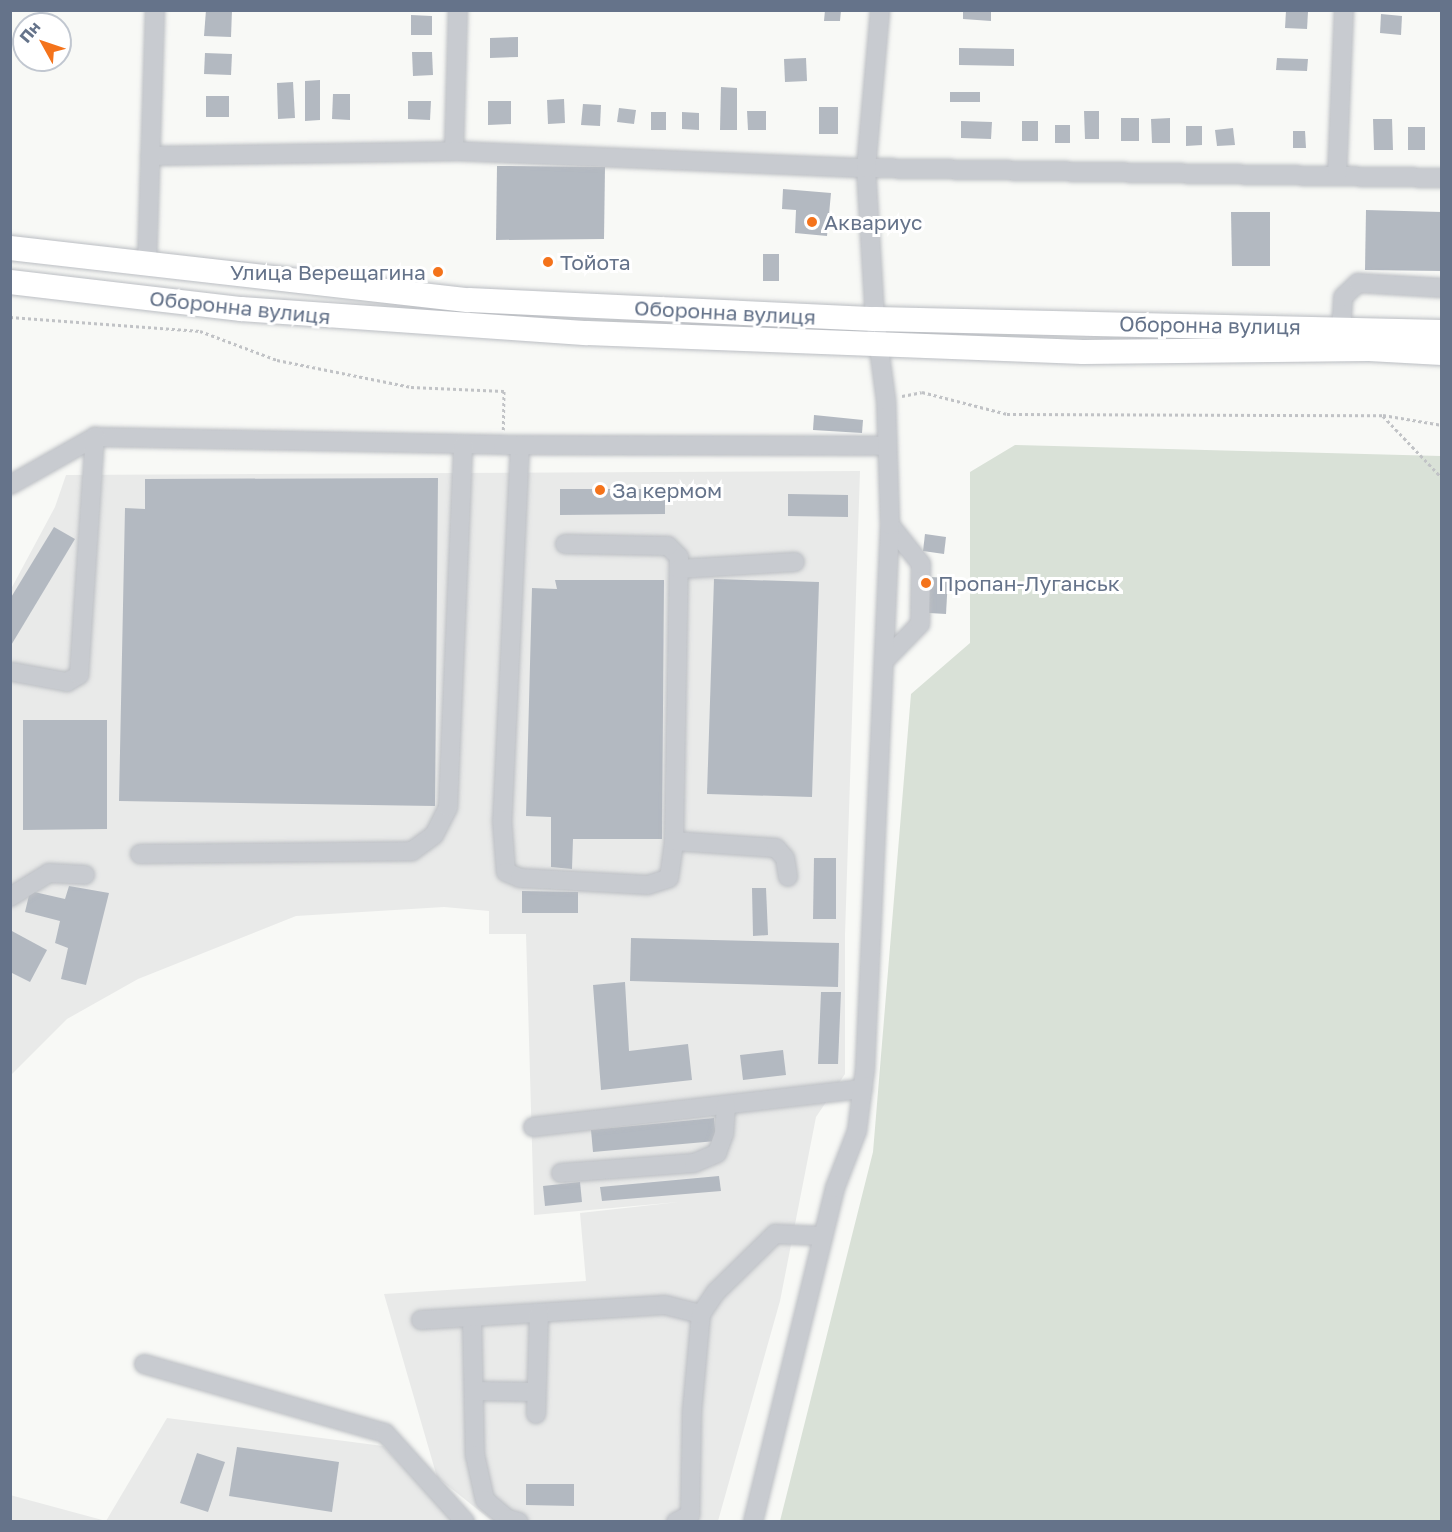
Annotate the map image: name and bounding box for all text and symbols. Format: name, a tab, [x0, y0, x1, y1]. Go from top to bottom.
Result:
north arrow	[12, 12, 72, 72]
text: Пн	[15, 17, 44, 46]
place label: Аквариус	[824, 209, 922, 235]
marker: Аквариус	[805, 215, 819, 229]
place label: Тойота	[560, 249, 631, 275]
marker: Тойота	[541, 255, 555, 269]
place label: Улица Верещагина	[230, 259, 426, 285]
marker: Улица Верещагина	[431, 265, 445, 279]
street label: Оборонна вулиця	[148, 285, 332, 329]
street label: Оборонна вулиця	[633, 295, 817, 329]
street label: Оборонна вулиця	[1119, 311, 1301, 339]
place label: За кермом	[612, 477, 722, 503]
marker: За кермом	[593, 483, 607, 497]
place label: Пропан-Луганськ	[938, 570, 1120, 596]
marker: Пропан-Луганськ	[919, 576, 933, 590]

